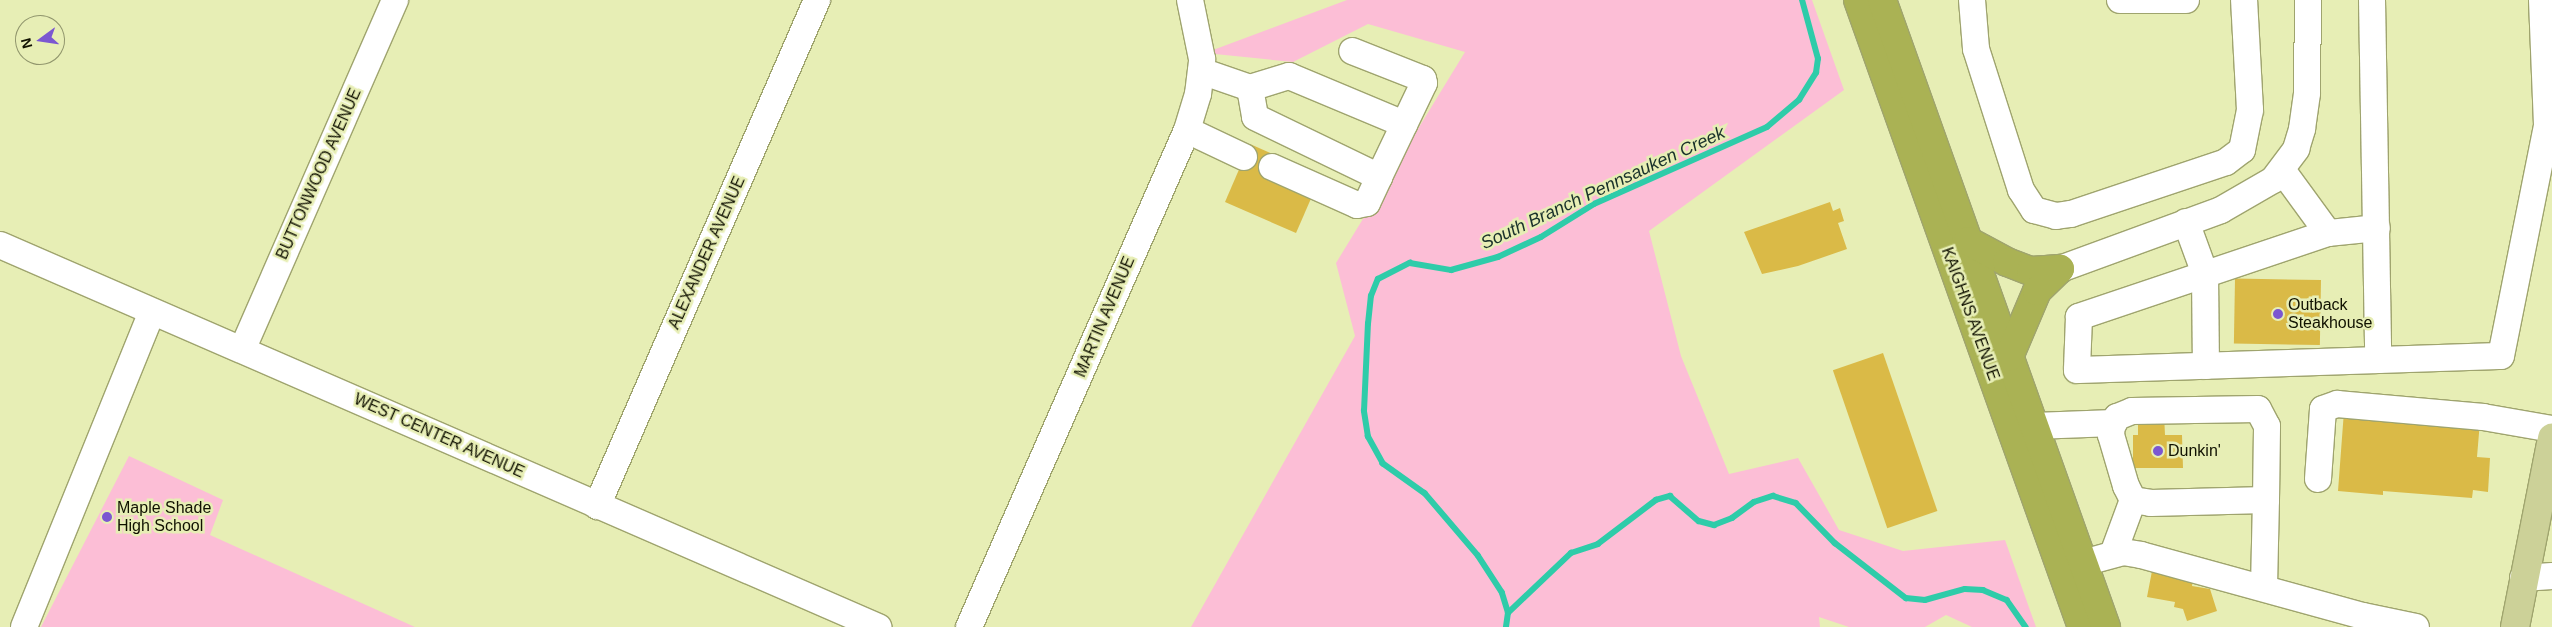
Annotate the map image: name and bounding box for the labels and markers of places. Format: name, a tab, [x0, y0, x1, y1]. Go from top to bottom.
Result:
place label: Outback Steakhouse	[2288, 295, 2373, 333]
marker: Outback Steakhouse	[2272, 308, 2284, 320]
place label: Dunkin'	[2168, 441, 2221, 461]
marker: Dunkin'	[2152, 445, 2164, 457]
place label: Maple Shade High School	[117, 498, 211, 536]
marker: Maple Shade High School	[101, 511, 113, 523]

